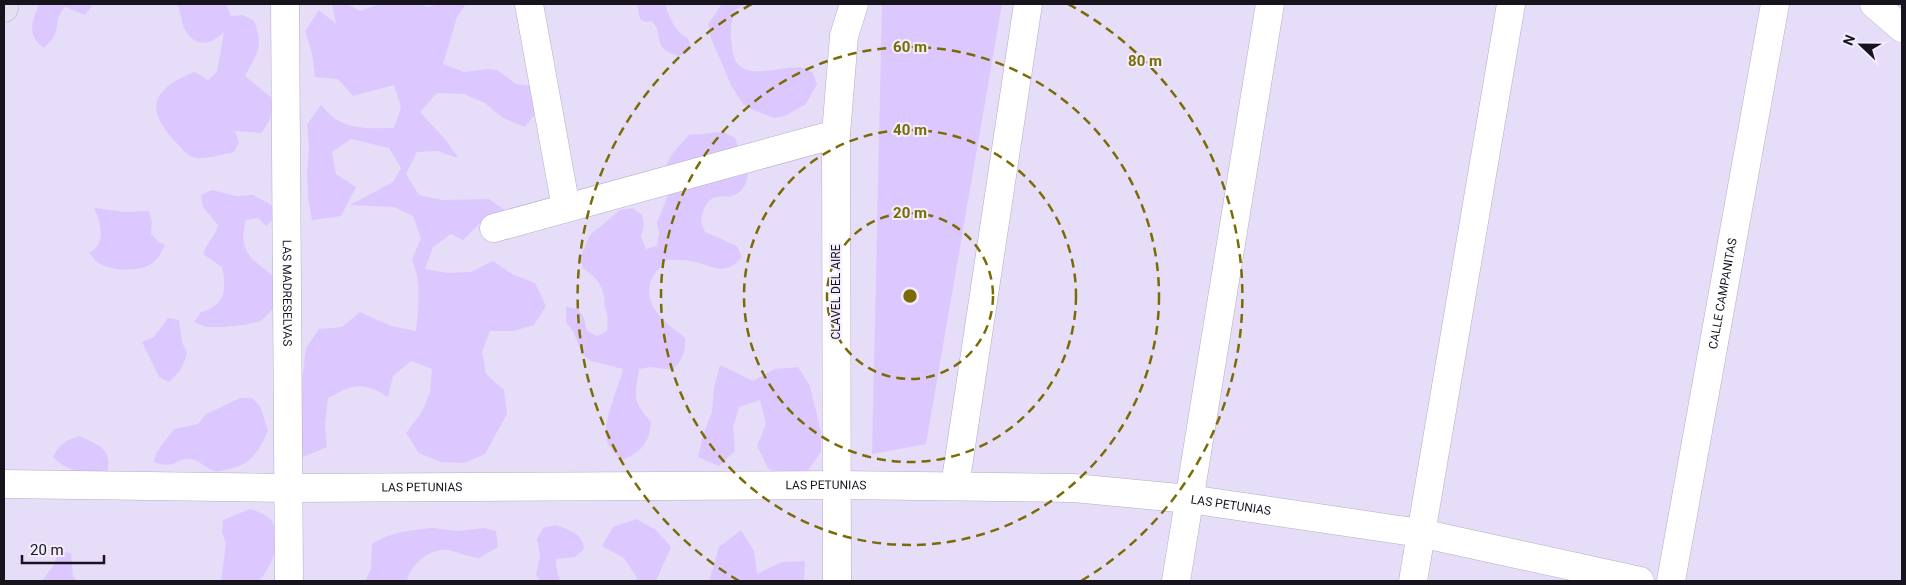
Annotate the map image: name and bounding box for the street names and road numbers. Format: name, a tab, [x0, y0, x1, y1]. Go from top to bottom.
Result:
street label: CALLE CAMPANITAS	[1706, 237, 1740, 350]
street label: LAS MADRESELVAS	[280, 240, 294, 346]
street label: CLAVEL DEL AIRE	[829, 244, 843, 340]
street label: LAS PETUNIAS	[785, 478, 866, 492]
street label: LAS PETUNIAS	[381, 480, 462, 494]
street label: LAS PETUNIAS	[1190, 492, 1272, 518]

